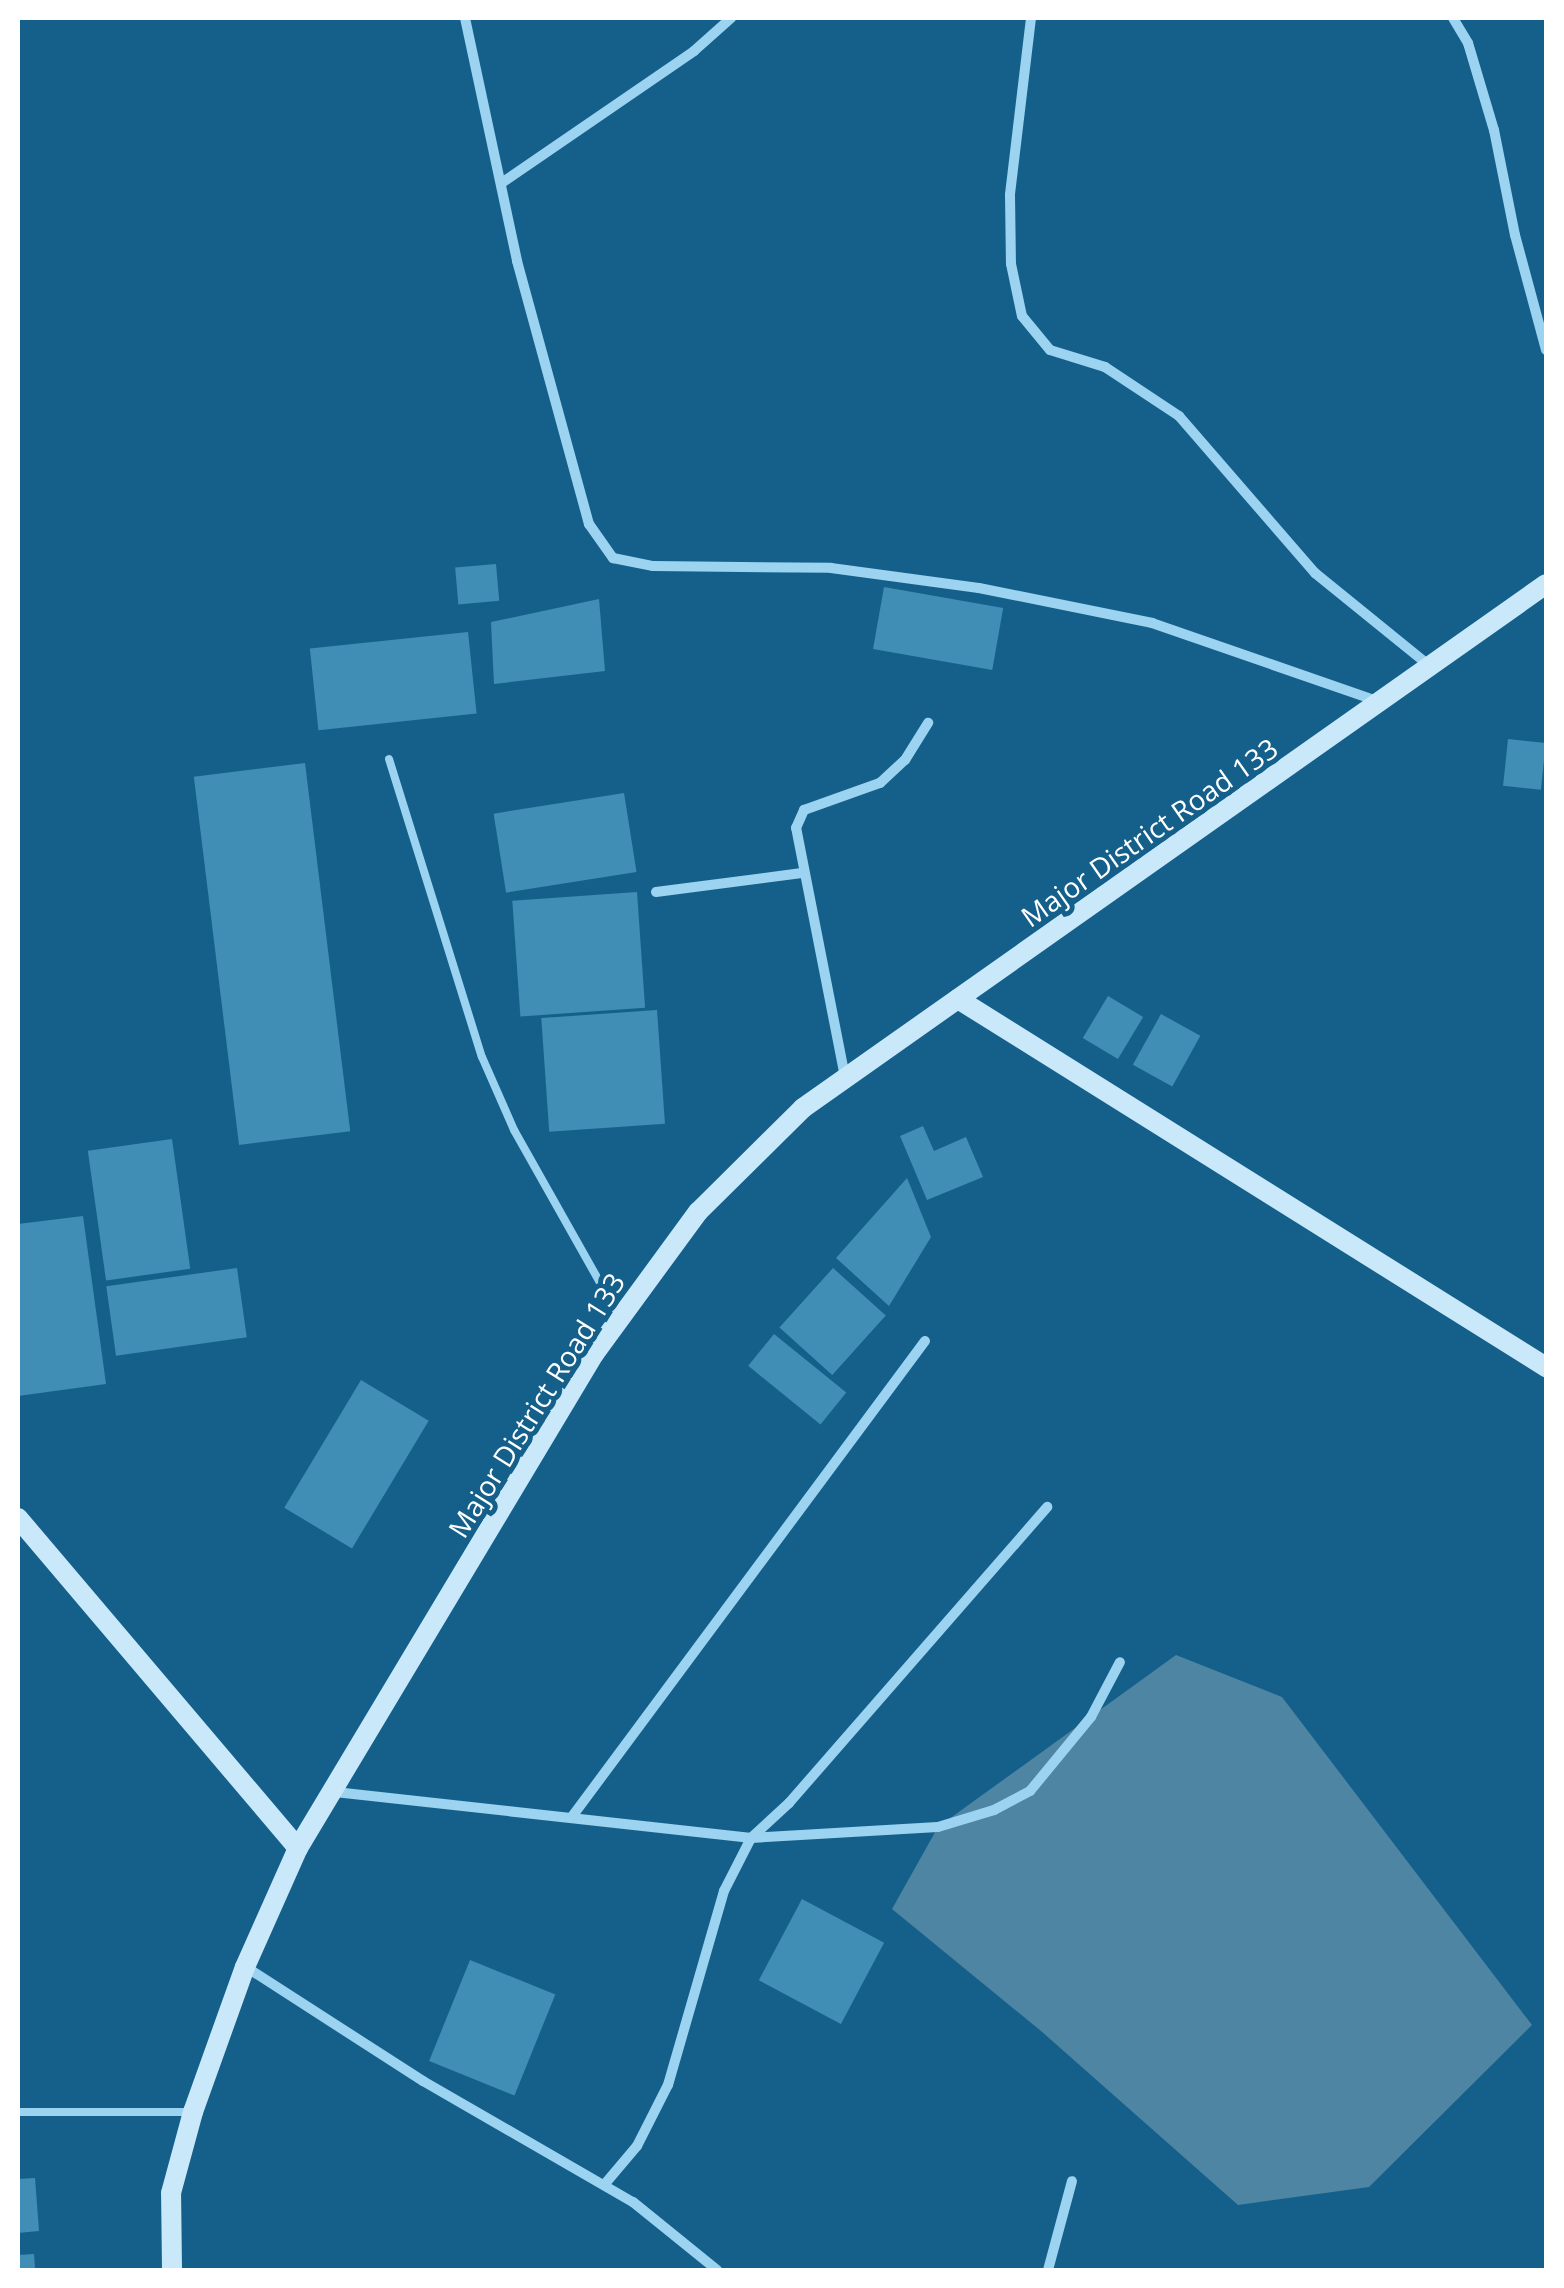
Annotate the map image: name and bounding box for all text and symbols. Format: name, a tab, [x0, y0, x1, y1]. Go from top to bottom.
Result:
street label: Major District Road 133	[1014, 731, 1284, 933]
street label: Major District Road 133	[441, 1267, 631, 1543]

